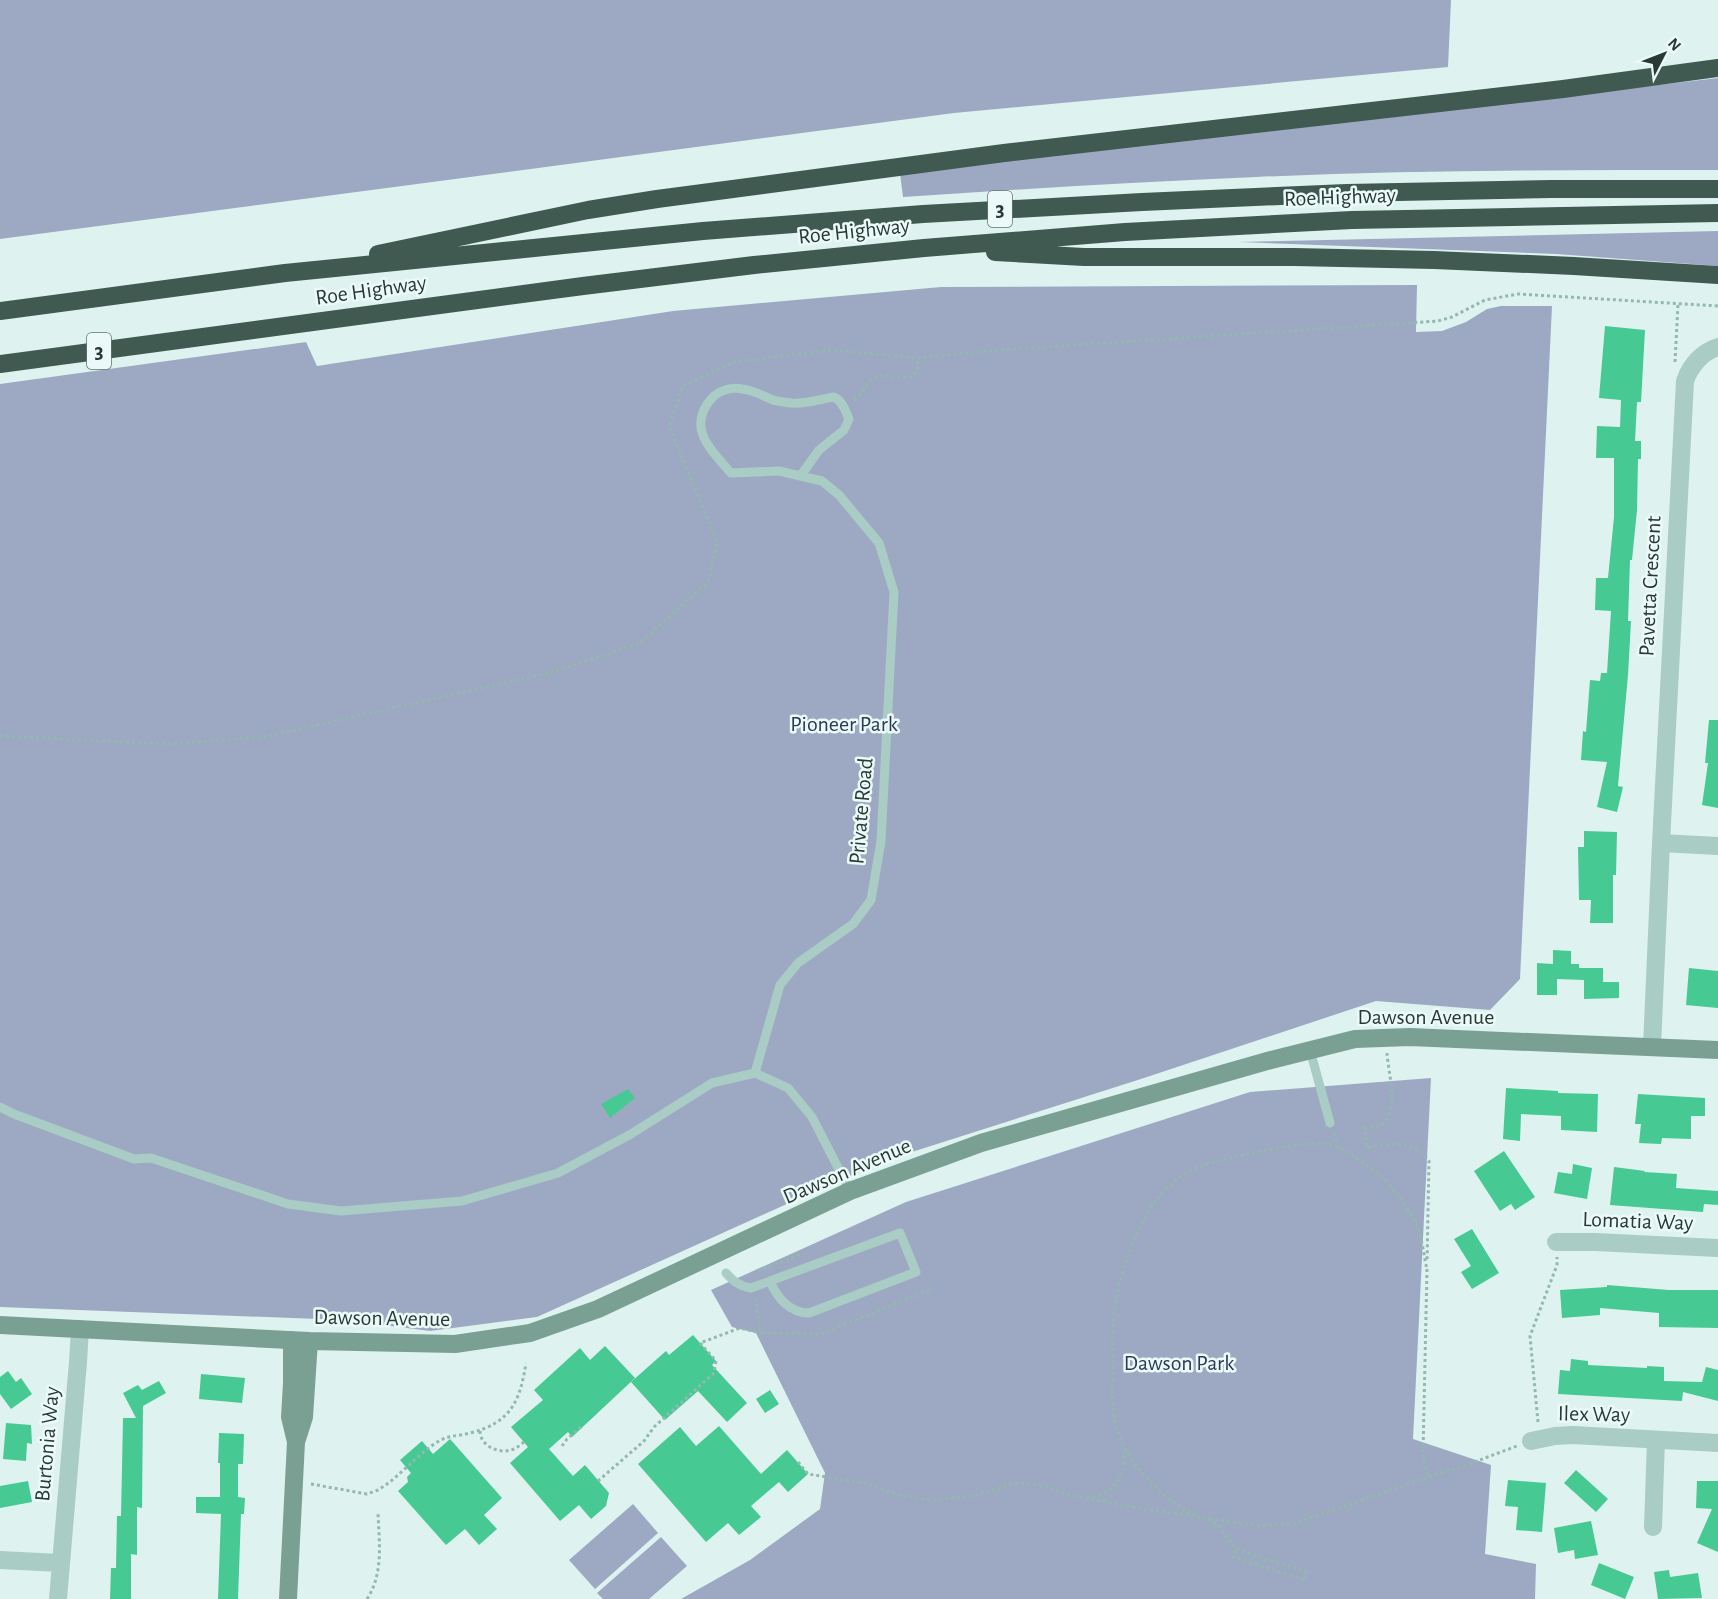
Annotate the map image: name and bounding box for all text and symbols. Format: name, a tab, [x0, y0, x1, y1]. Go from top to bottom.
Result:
north arrow	[1634, 24, 1694, 84]
text: N	[1665, 35, 1684, 54]
street label: Roe Highway	[1284, 184, 1397, 210]
road number: 3	[988, 191, 1012, 227]
street label: Roe Highway	[797, 214, 911, 248]
street label: Roe Highway	[314, 271, 429, 309]
road number: 3	[87, 333, 111, 369]
street label: Pavetta Crescent	[1635, 515, 1665, 657]
park label: Pioneer Park	[790, 713, 898, 735]
street label: Private Road	[845, 757, 877, 865]
street label: Dawson Avenue	[1358, 1006, 1494, 1028]
street label: Dawson Avenue	[780, 1134, 914, 1208]
street label: Lomatia Way	[1582, 1208, 1694, 1234]
street label: Dawson Avenue	[313, 1306, 451, 1330]
park label: Dawson Park	[1124, 1352, 1234, 1374]
street label: Burtonia Way	[31, 1385, 63, 1502]
street label: Ilex Way	[1558, 1402, 1631, 1426]

